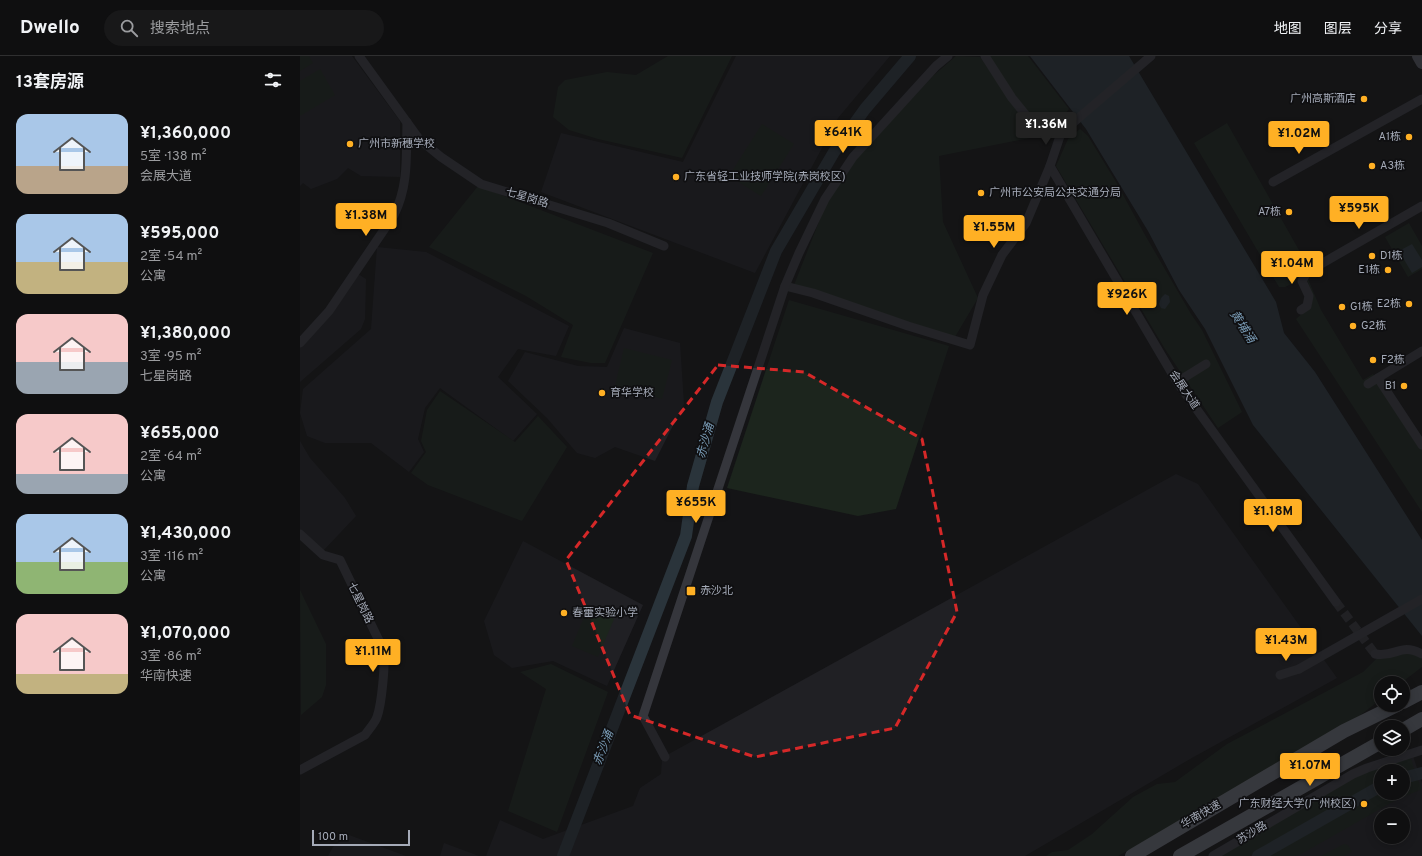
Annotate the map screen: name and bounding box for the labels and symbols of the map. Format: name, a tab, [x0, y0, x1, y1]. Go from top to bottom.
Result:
place label: 广州高斯酒店	[1290, 92, 1356, 106]
marker: 广州高斯酒店	[1359, 94, 1369, 104]
pin: ¥1.36M	[1013, 112, 1079, 146]
pin: ¥641K	[815, 120, 871, 154]
pin: ¥1.02M	[1266, 121, 1332, 155]
place label: A1栋	[1379, 130, 1401, 144]
marker: A1栋	[1404, 132, 1414, 142]
place label: 广州市新穗学校	[358, 137, 435, 151]
marker: 广州市新穗学校	[345, 139, 355, 149]
place label: A3栋	[1380, 159, 1405, 173]
marker: A3栋	[1367, 161, 1377, 171]
place label: 广东省轻工业技师学院(赤岗校区)	[684, 170, 846, 184]
marker: 广东省轻工业技师学院(赤岗校区)	[671, 172, 681, 182]
street label: 七星岗路	[504, 185, 550, 211]
place label: 广州市公安局公共交通分局	[989, 186, 1121, 200]
marker: 广州市公安局公共交通分局	[976, 188, 986, 198]
pin: ¥595K	[1331, 196, 1387, 230]
pin: ¥1.38M	[333, 203, 399, 237]
place label: A7栋	[1258, 205, 1281, 219]
marker: A7栋	[1284, 207, 1294, 217]
pin: ¥1.55M	[961, 215, 1027, 249]
place label: D1栋	[1380, 249, 1403, 263]
pin: ¥1.04M	[1259, 251, 1325, 285]
marker: D1栋	[1367, 251, 1377, 261]
place label: E1栋	[1358, 263, 1380, 277]
marker: E1栋	[1383, 265, 1393, 275]
pin: ¥926K	[1099, 282, 1155, 316]
place label: E2栋	[1377, 297, 1401, 311]
marker: E2栋	[1404, 299, 1414, 309]
place label: G1栋	[1350, 300, 1373, 314]
marker: G1栋	[1337, 302, 1347, 312]
water label: 黄埔涌	[1225, 308, 1260, 348]
place label: G2栋	[1361, 319, 1386, 333]
marker: G2栋	[1348, 321, 1358, 331]
place label: F2栋	[1381, 353, 1405, 367]
marker: F2栋	[1368, 355, 1378, 365]
street label: 会展大道	[1166, 368, 1202, 412]
place label: B1	[1385, 379, 1396, 393]
marker: B1	[1399, 381, 1409, 391]
place label: 育华学校	[610, 386, 654, 400]
marker: 育华学校	[597, 388, 607, 398]
water label: 赤沙涌	[693, 420, 719, 461]
pin: ¥655K	[668, 490, 724, 524]
pin: ¥1.18M	[1240, 499, 1306, 533]
street label: 七星岗路	[344, 580, 376, 626]
place label: 赤沙北	[700, 584, 733, 598]
marker: 赤沙北	[685, 585, 697, 597]
place label: 春蕾实验小学	[572, 606, 638, 620]
marker: 春蕾实验小学	[559, 608, 569, 618]
pin: ¥1.43M	[1253, 628, 1319, 662]
pin: ¥1.11M	[340, 639, 406, 673]
water label: 赤沙涌	[590, 726, 619, 768]
pin: ¥1.07M	[1277, 753, 1343, 787]
place label: 广东财经大学(广州校区)	[1238, 797, 1356, 811]
street label: 华南快速	[1178, 798, 1224, 832]
marker: 广东财经大学(广州校区)	[1359, 799, 1369, 809]
street label: 苏沙路	[1234, 819, 1270, 847]
scale bar	[312, 828, 410, 847]

